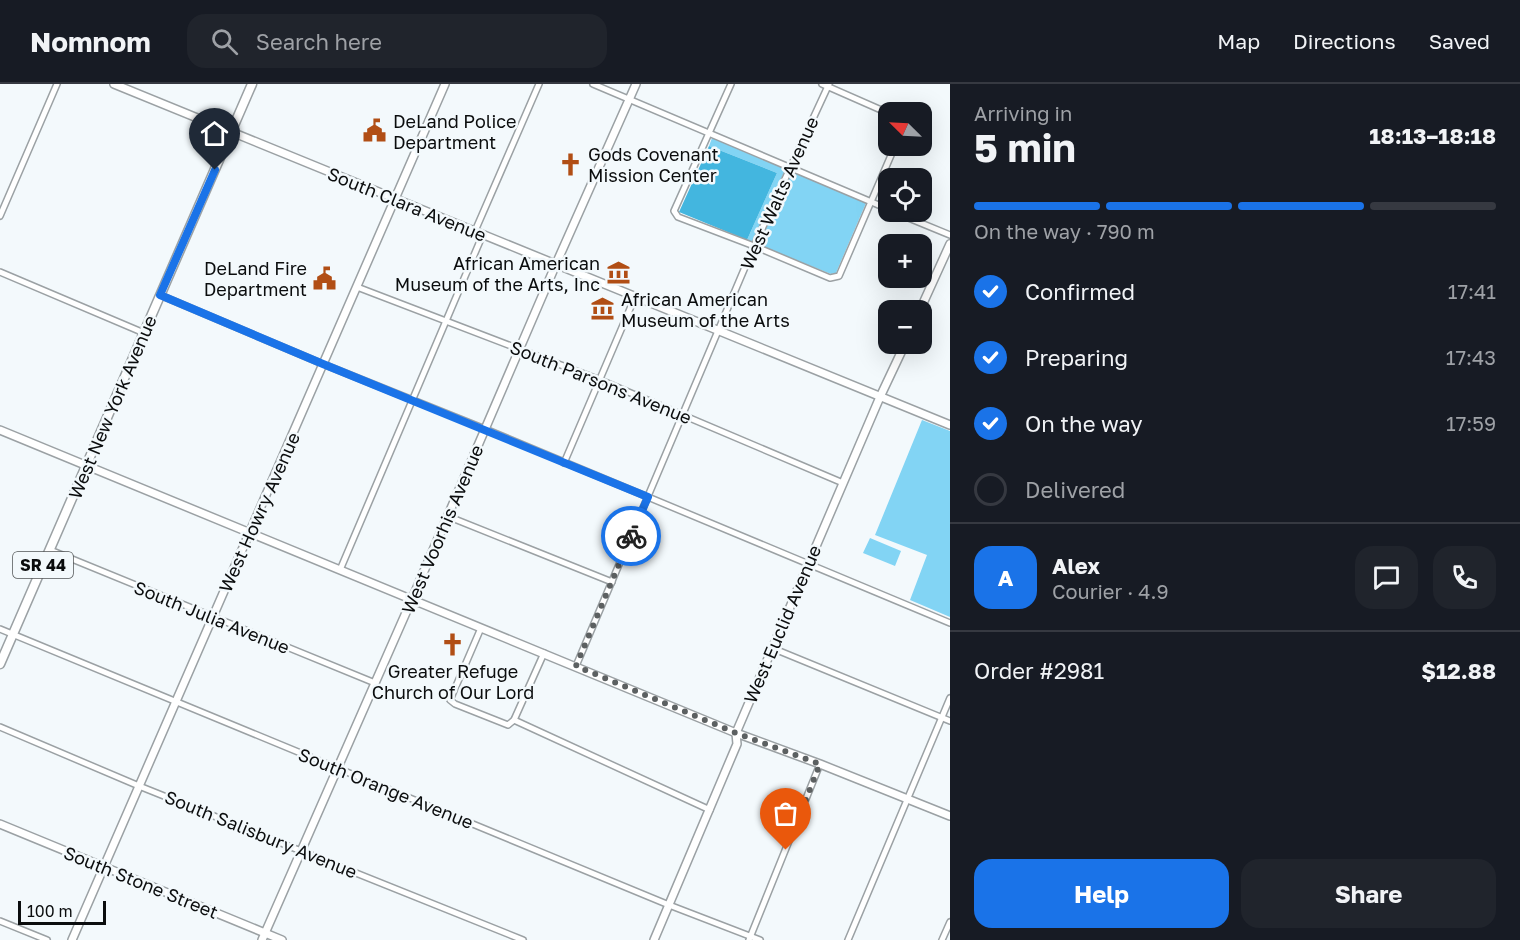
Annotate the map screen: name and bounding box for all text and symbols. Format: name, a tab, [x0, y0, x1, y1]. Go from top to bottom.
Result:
search box	[187, 14, 607, 68]
text: Nomnom	[30, 25, 151, 58]
icon: search	[208, 25, 241, 58]
text: Search here	[256, 28, 382, 55]
text: Map	[1217, 28, 1260, 54]
text: Directions	[1293, 28, 1396, 54]
text: Saved	[1429, 28, 1490, 54]
text: Arriving in	[974, 101, 1072, 125]
north arrow	[878, 102, 932, 156]
map controls	[878, 102, 932, 354]
pin	[189, 108, 240, 170]
place label: DeLand Police Department	[393, 110, 517, 153]
street label: West Walts Avenue	[735, 113, 823, 273]
icon: home	[198, 117, 231, 150]
public building icon: DeLand Police Department	[362, 118, 388, 144]
text: 18:13–18:18	[1369, 122, 1496, 149]
text: 5 min	[974, 124, 1076, 171]
place label: Gods Covenant Mission Center	[588, 143, 719, 186]
church icon: Gods Covenant Mission Center	[557, 151, 583, 177]
street label: South Clara Avenue	[324, 162, 490, 246]
button: locate	[878, 168, 932, 222]
text: On the way · 790 m	[974, 219, 1155, 243]
button: +	[878, 234, 932, 288]
place label: African American Museum of the Arts, Inc	[395, 252, 600, 295]
place label: DeLand Fire Department	[204, 257, 307, 300]
museum icon: African American Museum of the Arts, Inc	[605, 260, 631, 286]
public building icon: DeLand Fire Department	[312, 265, 338, 291]
icon: check	[974, 275, 1007, 308]
text: Confirmed	[1025, 278, 1135, 305]
text: 17:41	[1448, 279, 1496, 303]
place label: African American Museum of the Arts	[621, 288, 790, 331]
museum icon: African American Museum of the Arts	[590, 296, 616, 322]
button: −	[878, 300, 932, 354]
street label: West New York Avenue	[63, 312, 161, 502]
street label: South Parsons Avenue	[507, 336, 695, 428]
icon: check	[974, 341, 1007, 374]
text: Preparing	[1025, 344, 1128, 371]
text: 17:43	[1446, 345, 1496, 369]
icon: check	[974, 407, 1007, 440]
text: On the way	[1025, 410, 1143, 437]
text: 17:59	[1446, 411, 1496, 435]
street label: West Howry Avenue	[214, 429, 304, 595]
street label: West Voorhis Avenue	[396, 441, 488, 617]
text: Delivered	[1025, 476, 1125, 503]
courier	[601, 506, 661, 566]
icon: bike	[615, 520, 648, 553]
street label: West Euclid Avenue	[739, 542, 825, 706]
button: chat	[1355, 546, 1418, 609]
button: phone	[1433, 546, 1496, 609]
road number: SR 44	[13, 552, 73, 578]
text: Alex	[1052, 552, 1100, 579]
text: A	[998, 564, 1013, 591]
street label: South Julia Avenue	[131, 576, 293, 658]
text: Courier · 4.9	[1052, 579, 1169, 603]
church icon: Greater Refuge Church of Our Lord	[440, 632, 466, 658]
text: Order #2981	[974, 657, 1104, 684]
text: $12.88	[1421, 657, 1496, 684]
place label: Greater Refuge Church of Our Lord	[372, 660, 534, 703]
street label: South Orange Avenue	[295, 743, 477, 833]
street label: South Salisbury Avenue	[162, 785, 360, 883]
pin	[760, 788, 811, 850]
icon: bag	[769, 797, 802, 830]
street label: South Stone Street	[61, 841, 221, 923]
button: Help	[974, 859, 1229, 928]
button: Share	[1241, 859, 1496, 928]
scale bar	[18, 898, 106, 926]
text: 100 m	[27, 901, 73, 921]

